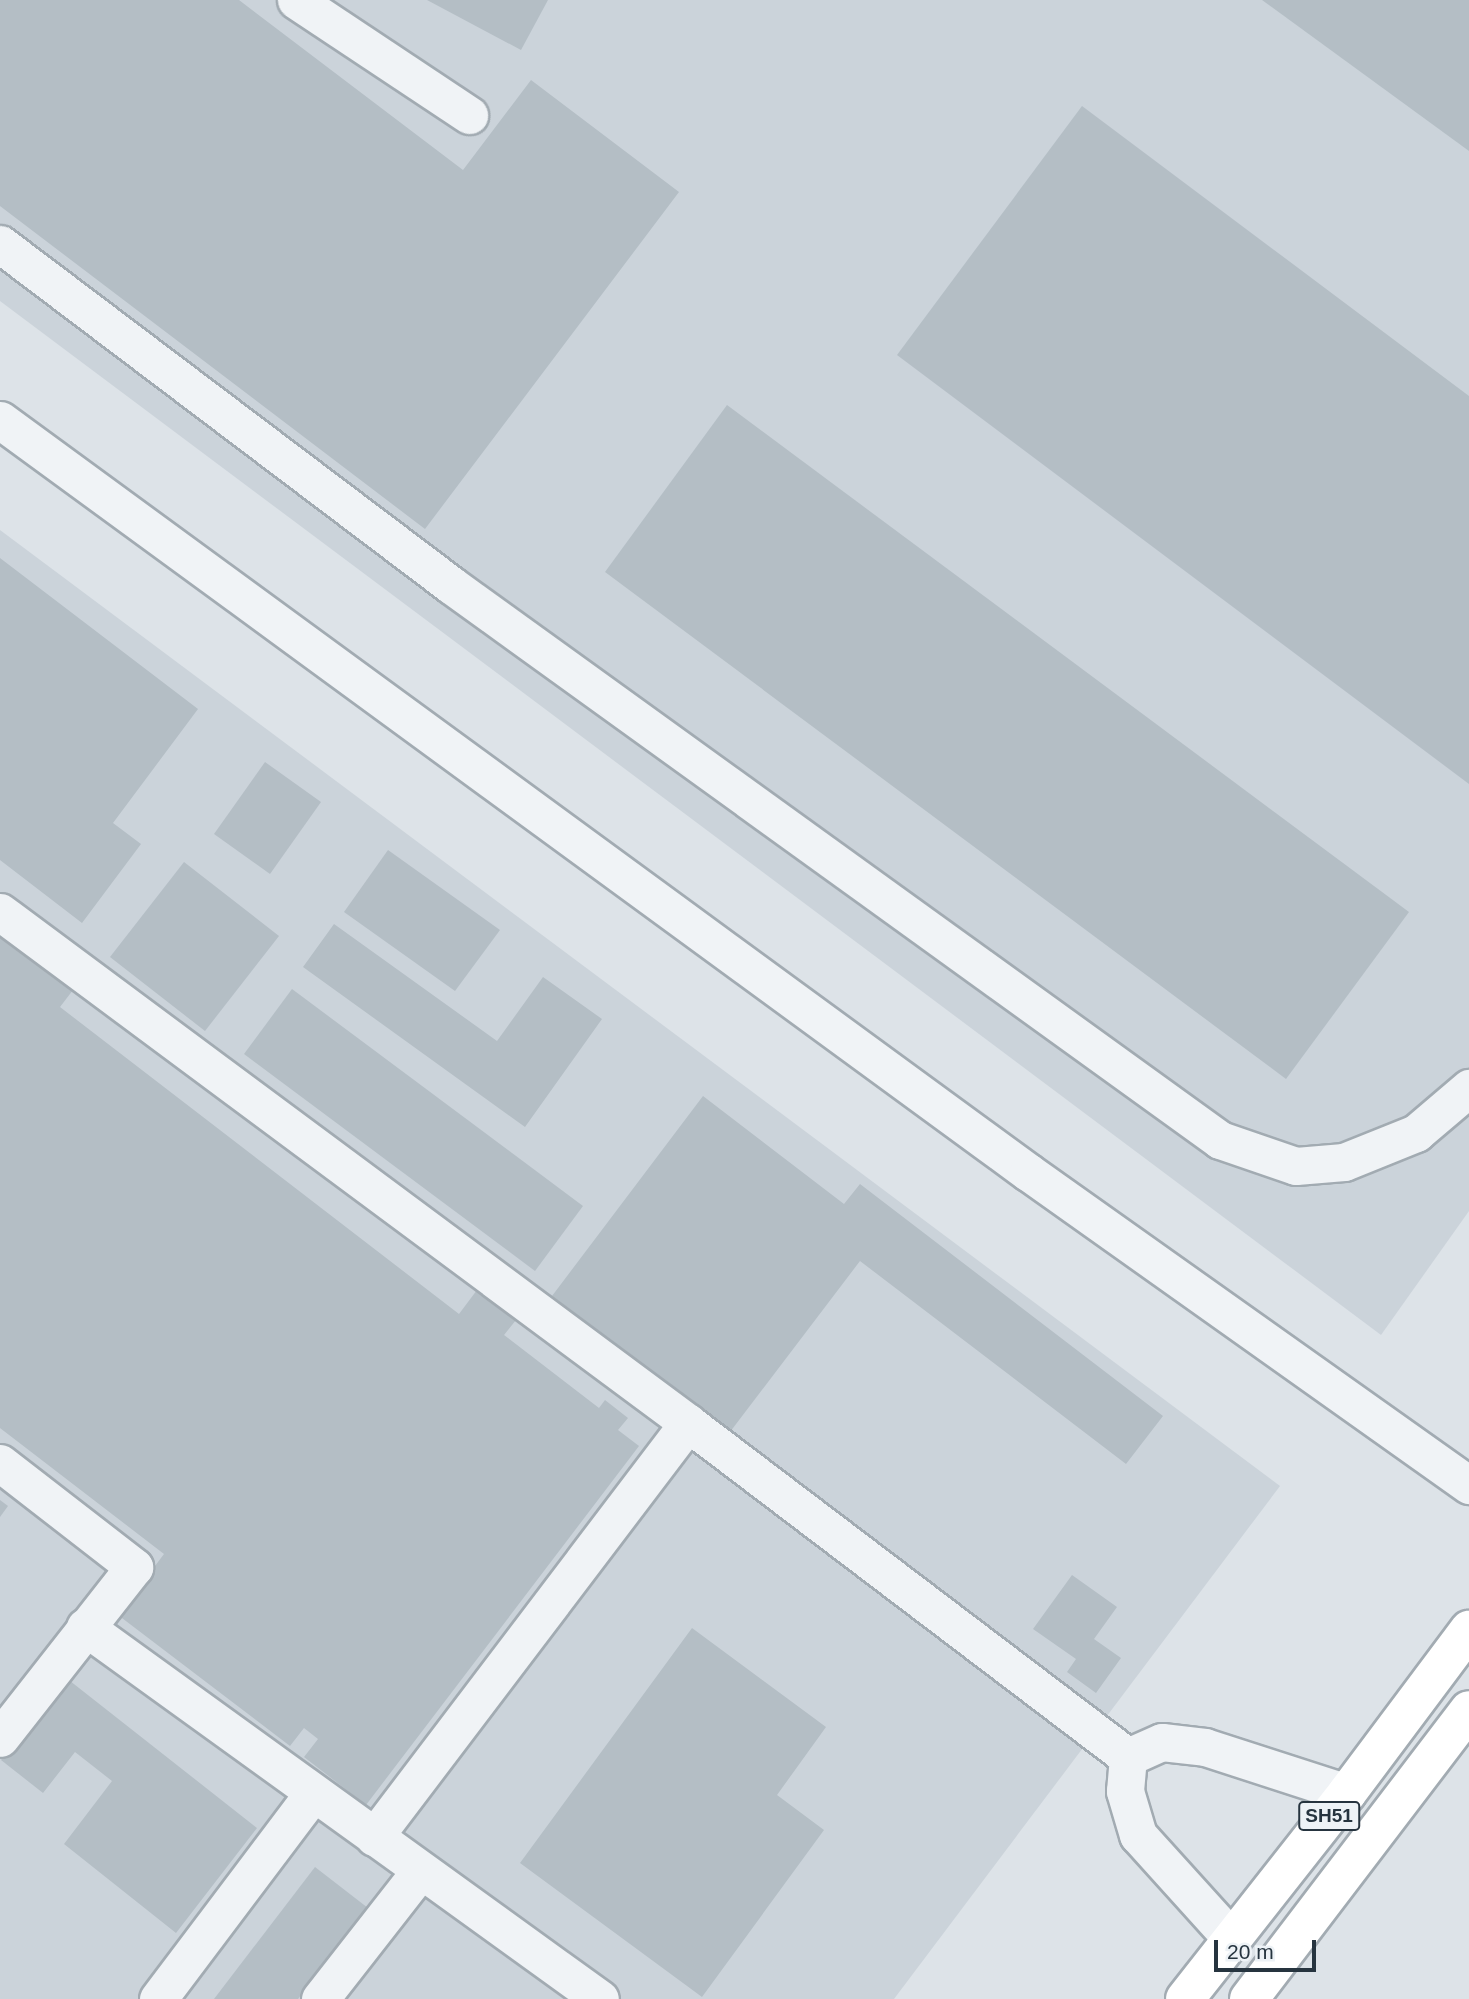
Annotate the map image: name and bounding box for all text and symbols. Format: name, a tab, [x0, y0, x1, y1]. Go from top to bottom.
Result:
road number: SH51	[1298, 1800, 1360, 1832]
scale bar	[1217, 1926, 1318, 1970]
text: 20 m	[1227, 1940, 1274, 1963]

